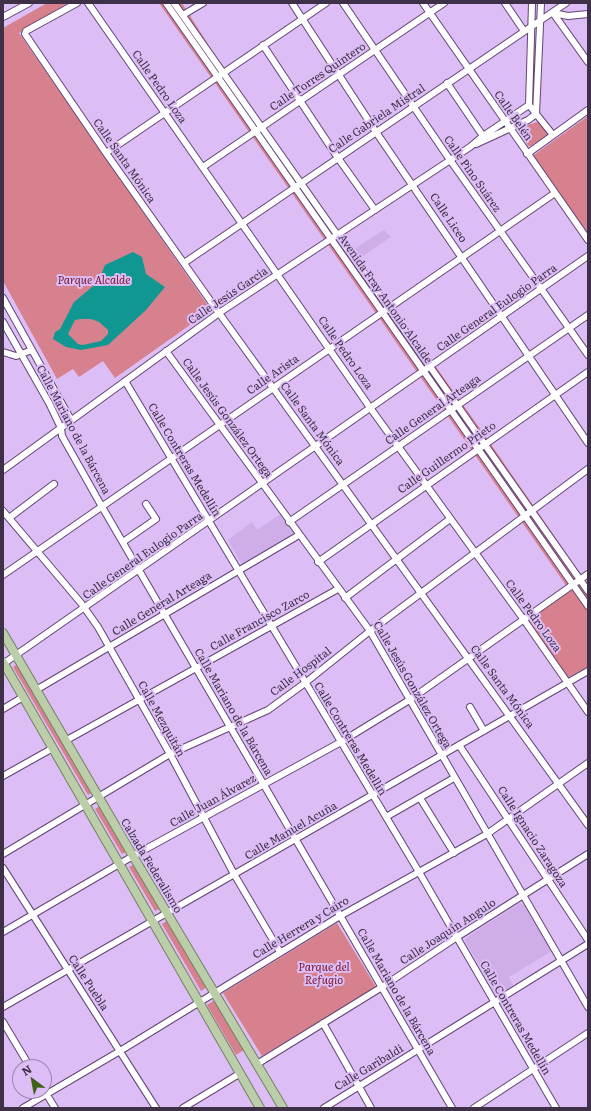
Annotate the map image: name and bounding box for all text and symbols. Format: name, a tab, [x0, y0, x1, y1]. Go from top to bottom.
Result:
street label: Calle Torres Quintero	[268, 40, 368, 114]
street label: Calle Pedro Loza	[129, 48, 189, 126]
street label: Calle Gabriela Mistral	[326, 82, 428, 156]
street label: Calle Belén	[491, 88, 535, 144]
street label: Calle Santa Mónica	[90, 116, 158, 206]
street label: Calle Pino Suárez	[441, 133, 503, 215]
street label: Calle Liceo	[427, 191, 469, 245]
street label: Avenida Fray Antonio Alcalde	[335, 232, 435, 366]
street label: Calle General Eulogio Parra	[434, 261, 560, 355]
street label: Calle Jesús García	[186, 264, 270, 328]
park label: Parque Alcalde	[57, 274, 131, 288]
street label: Calle Pedro Loza	[315, 314, 375, 392]
street label: Calle Arista	[244, 352, 302, 398]
street label: Calle Jesús González Ortega	[179, 356, 275, 480]
street label: Calle Mariano de la Bárcena	[33, 363, 113, 497]
street label: Calle General Arteaga	[383, 372, 483, 448]
street label: Calle Santa Mónica	[277, 380, 347, 468]
street label: Calle Contreras Medellín	[145, 401, 223, 519]
street label: Calle Guillermo Prieto	[395, 419, 499, 497]
street label: Calle General Eulogio Parra	[80, 509, 206, 603]
street label: Calle General Arteaga	[110, 569, 214, 639]
street label: Calle Pedro Loza	[502, 577, 564, 655]
street label: Calle Francisco Zarco	[208, 588, 312, 654]
street label: Calle Jesús González Ortega	[370, 619, 454, 751]
street label: Calle Santa Mónica	[467, 643, 537, 731]
street label: Calle Hospital	[268, 645, 334, 699]
street label: Calle Mariano de la Bárcena	[191, 646, 275, 778]
street label: Calle Mezquitán	[135, 679, 187, 759]
street label: Calle Contreras Medellín	[311, 680, 389, 798]
street label: Calle Juan Álvarez	[168, 772, 258, 830]
street label: Calle Ignacio Zaragoza	[494, 784, 570, 890]
street label: Calle Manuel Acuña	[242, 799, 340, 863]
street label: Calzada Federalismo	[118, 816, 184, 916]
street label: Calle Herrera y Cairo	[251, 894, 351, 962]
street label: Calle Joaquín Angulo	[398, 896, 498, 968]
street label: Calle Mariano de la Bárcena	[354, 926, 438, 1058]
street label: Calle Puebla	[65, 953, 111, 1013]
street label: Calle Contreras Medellín	[477, 959, 553, 1077]
park label: Parque del Refugio	[298, 961, 350, 987]
street label: Calle Garibaldi	[332, 1042, 406, 1094]
north arrow	[12, 1059, 52, 1099]
text: N	[18, 1060, 34, 1079]

